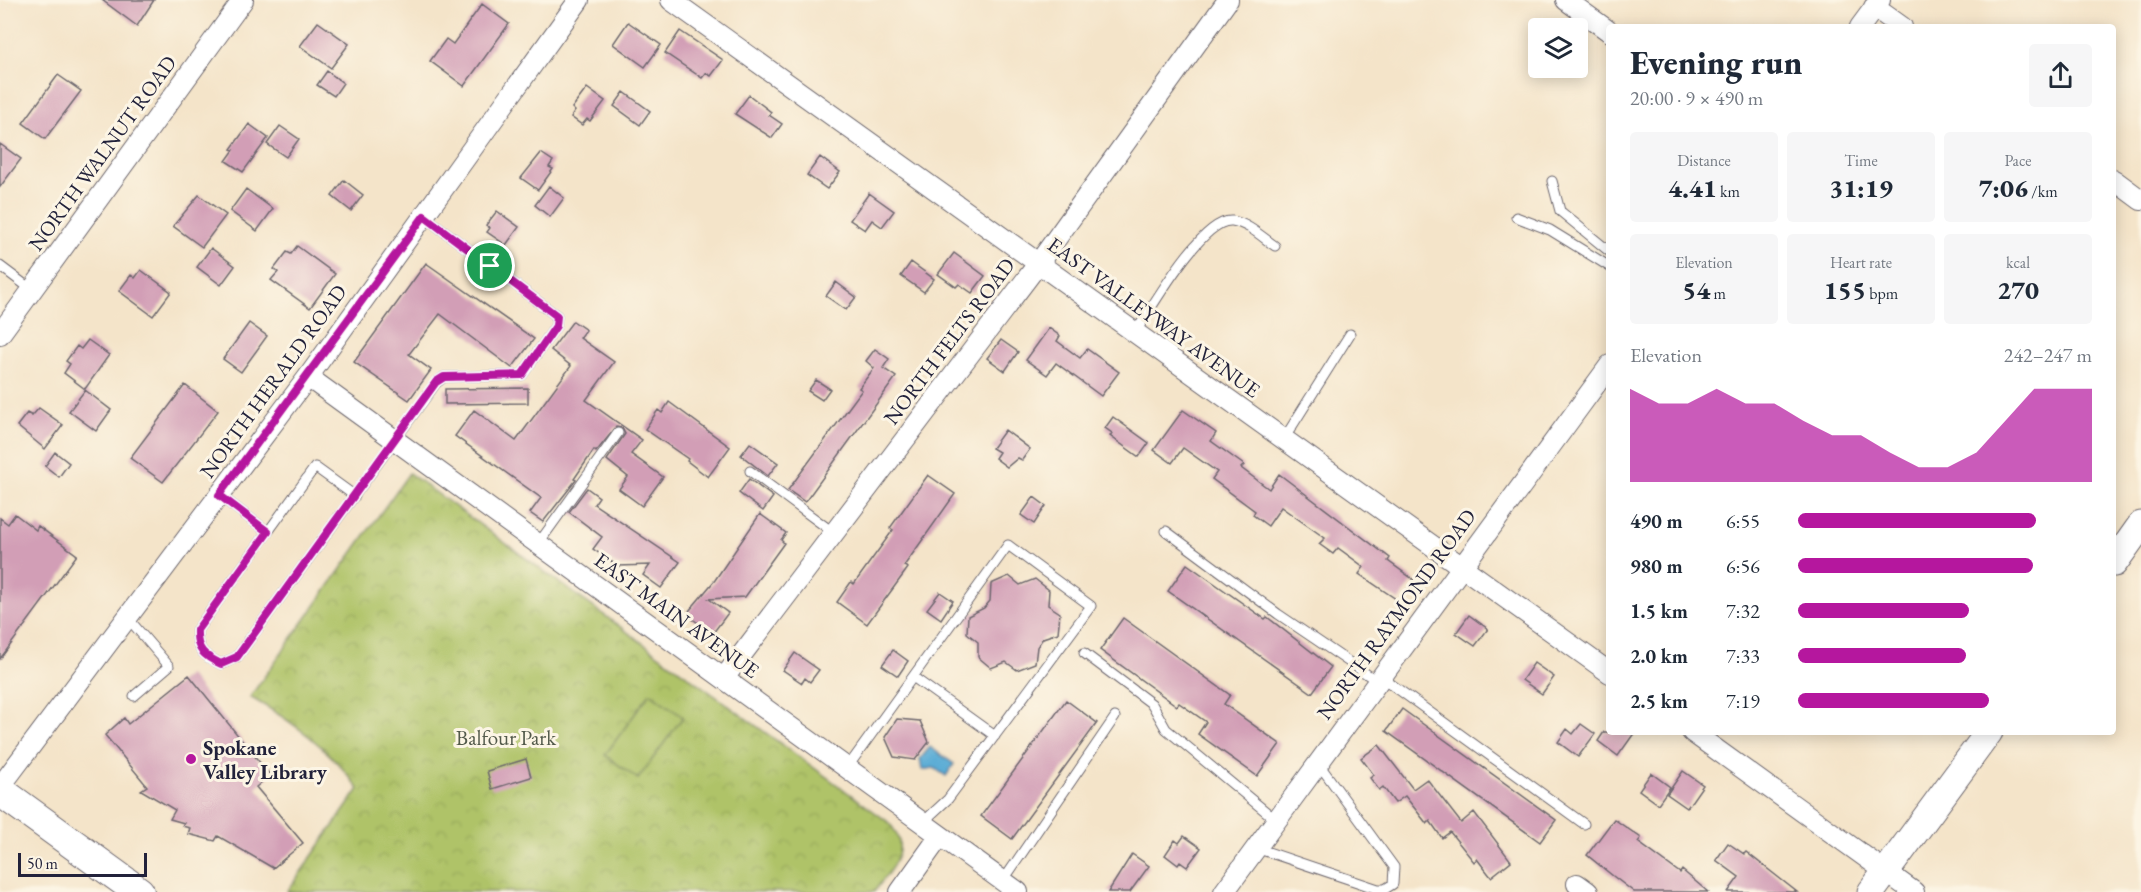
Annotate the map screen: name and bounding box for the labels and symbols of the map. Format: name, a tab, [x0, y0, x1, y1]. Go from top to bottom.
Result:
street label: NORTH WALNUT ROAD	[22, 50, 182, 256]
street label: EAST VALLEYWAY AVENUE	[1042, 231, 1266, 403]
pin	[464, 240, 515, 291]
street label: NORTH FELTS ROAD	[877, 252, 1021, 430]
street label: NORTH HERALD ROAD	[194, 279, 353, 483]
street label: NORTH RAYMOND ROAD	[1310, 503, 1482, 725]
street label: EAST MAIN AVENUE	[589, 546, 765, 684]
park label: Balfour Park	[456, 724, 557, 751]
place label: Spokane Valley Library	[203, 734, 328, 785]
marker: Spokane Valley Library	[184, 752, 198, 766]
scale bar	[18, 850, 147, 878]

